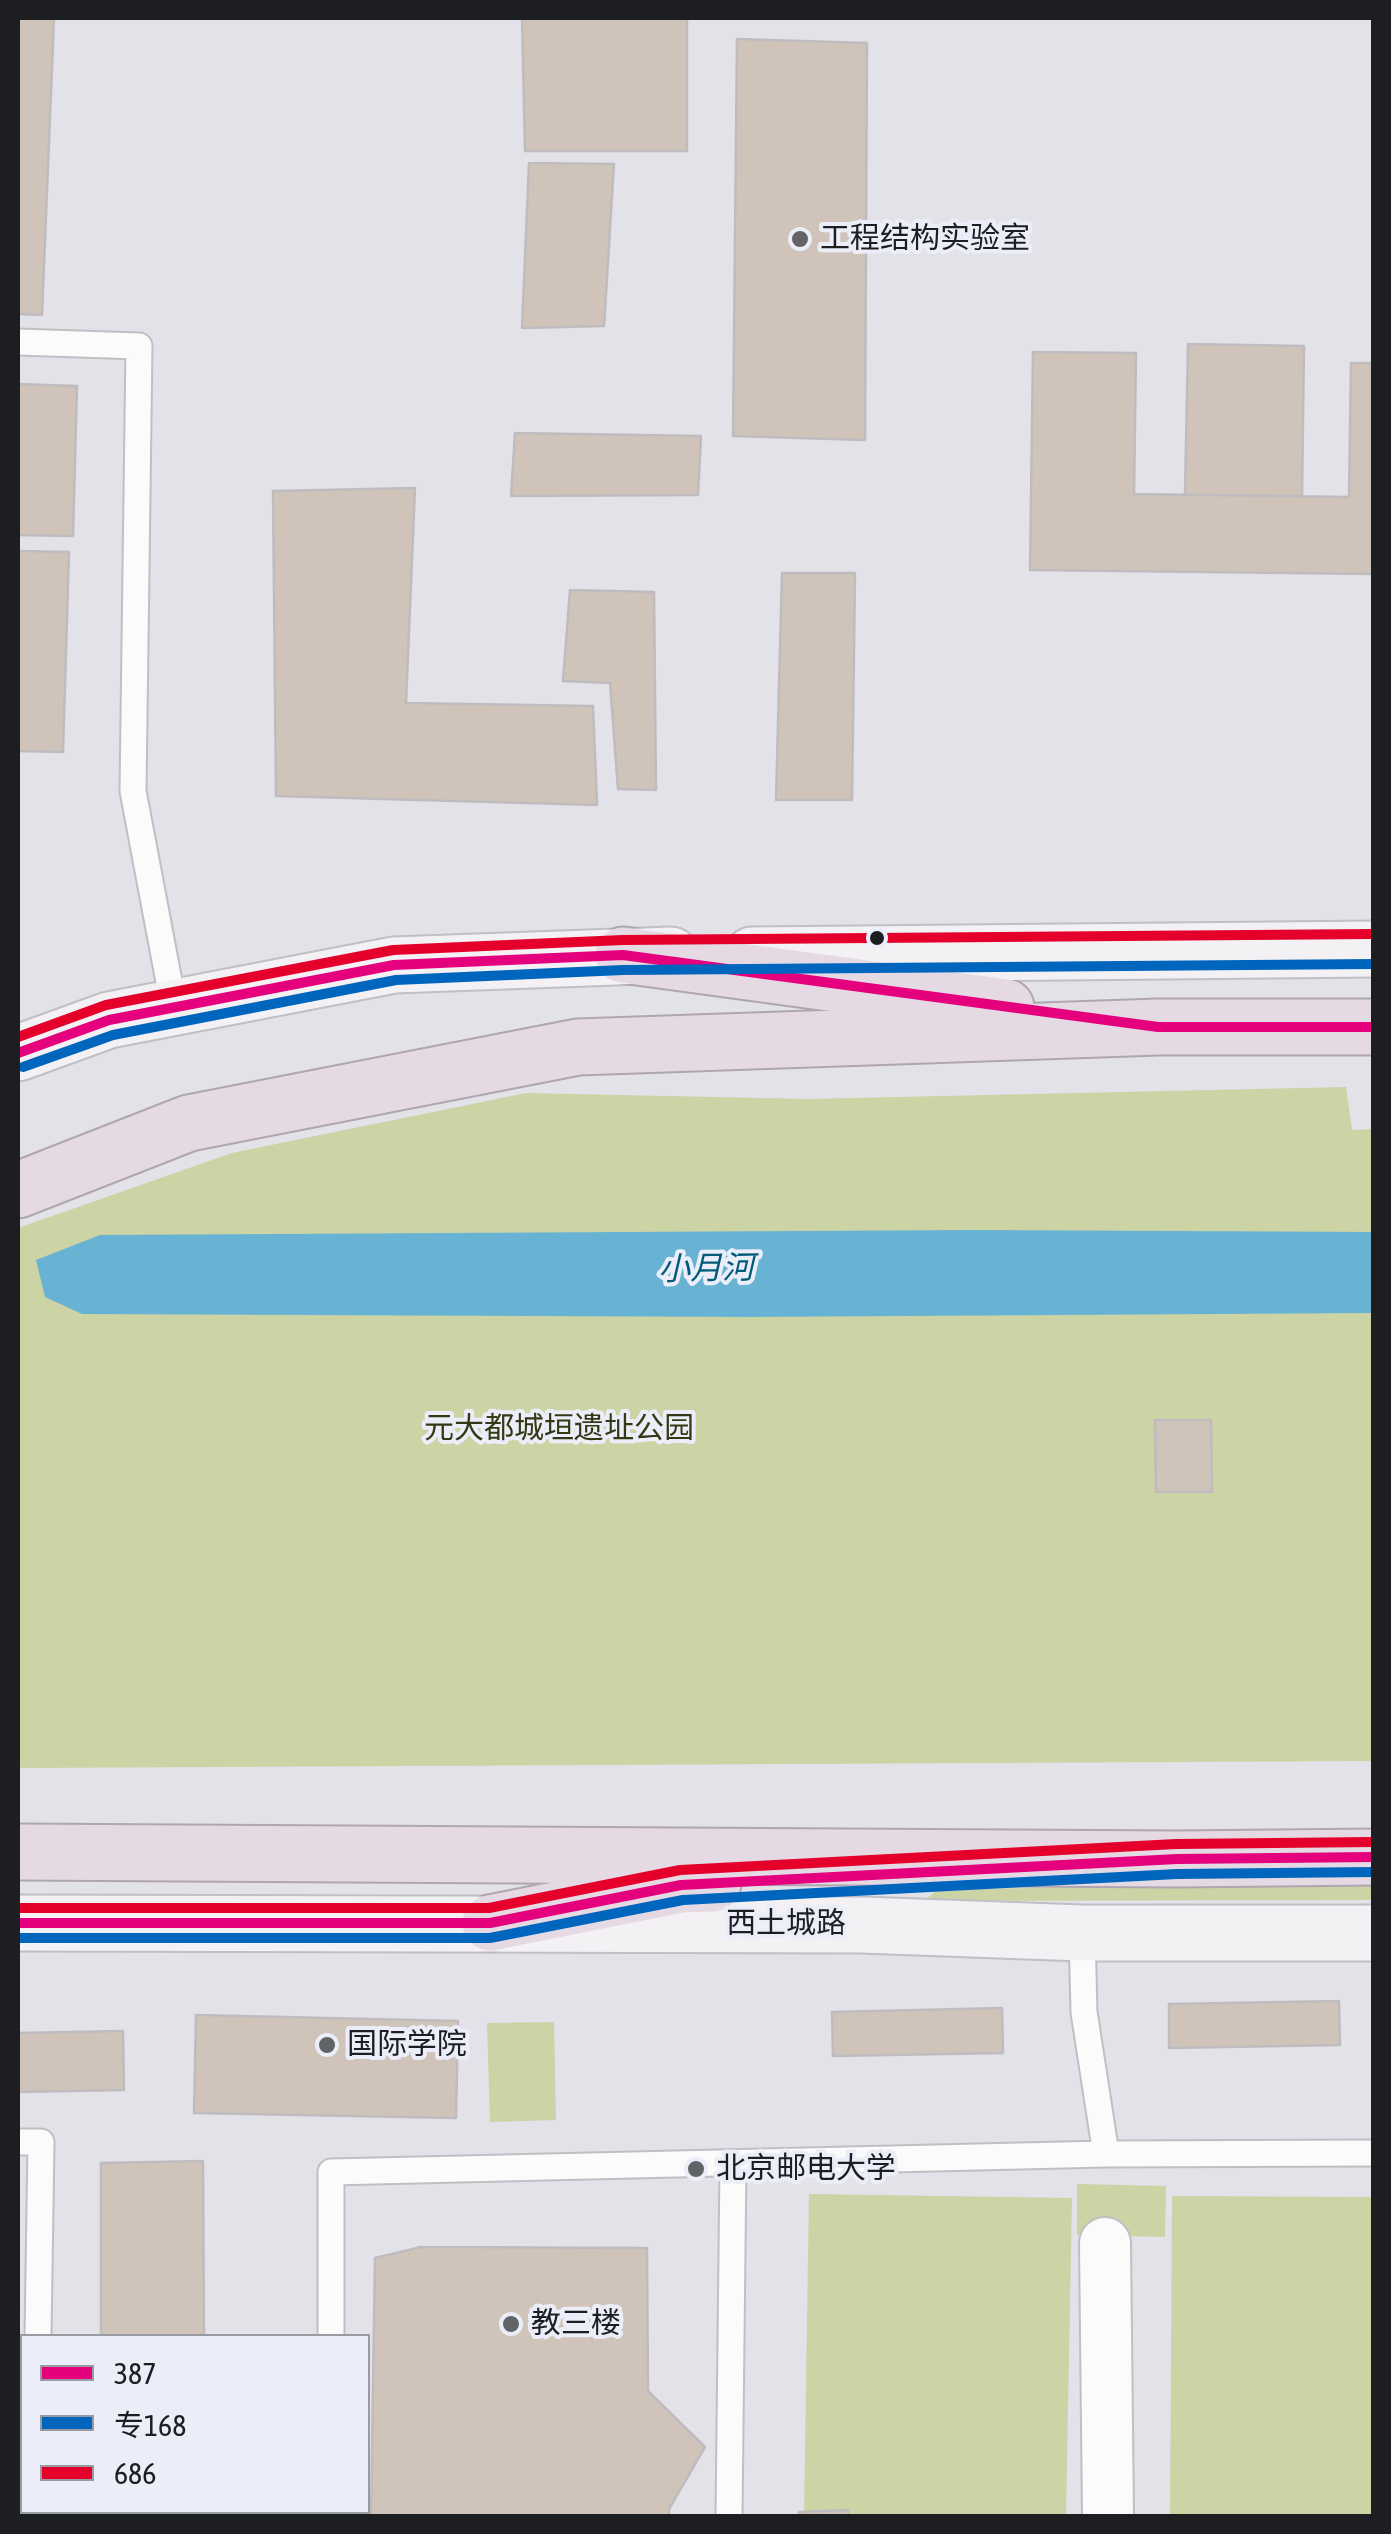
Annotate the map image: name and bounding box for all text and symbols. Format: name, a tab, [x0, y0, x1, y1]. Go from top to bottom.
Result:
place label: 工程结构实验室	[820, 221, 1030, 257]
marker: 工程结构实验室	[789, 228, 811, 250]
unlabelled marker	[867, 928, 887, 948]
water label: 小月河	[658, 1249, 754, 1289]
park label: 元大都城垣遗址公园	[424, 1411, 694, 1447]
street label: 西土城路	[726, 1906, 846, 1942]
place label: 国际学院	[347, 2027, 467, 2063]
marker: 国际学院	[316, 2034, 338, 2056]
place label: 北京邮电大学	[716, 2151, 896, 2187]
marker: 北京邮电大学	[685, 2158, 707, 2180]
place label: 教三楼	[531, 2306, 621, 2342]
marker: 教三楼	[500, 2313, 522, 2335]
legend	[20, 2334, 370, 2514]
text: 387	[114, 2356, 156, 2390]
text: 专168	[114, 2408, 186, 2442]
text: 686	[114, 2456, 156, 2490]

